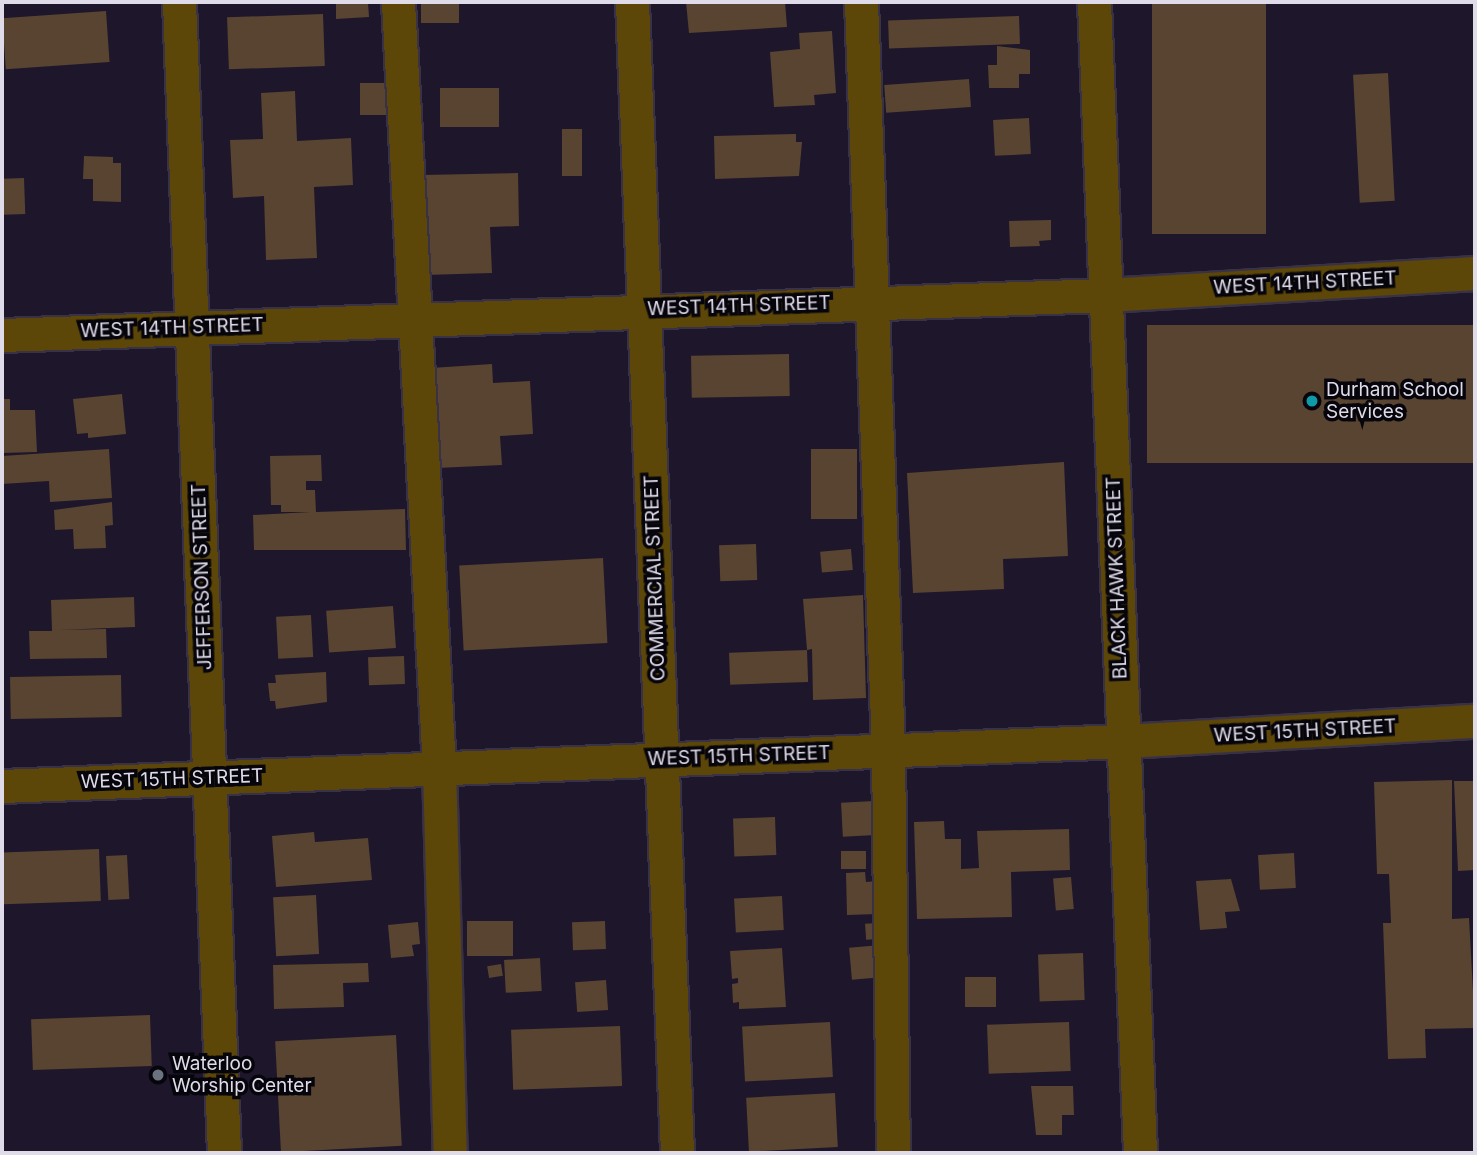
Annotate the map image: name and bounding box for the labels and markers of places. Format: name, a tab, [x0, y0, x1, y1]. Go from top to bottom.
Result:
place label: Durham School Services	[1326, 379, 1464, 423]
marker: Durham School Services	[1304, 393, 1320, 409]
place label: Waterloo Worship Center	[172, 1053, 312, 1097]
marker: Waterloo Worship Center	[150, 1067, 166, 1083]

